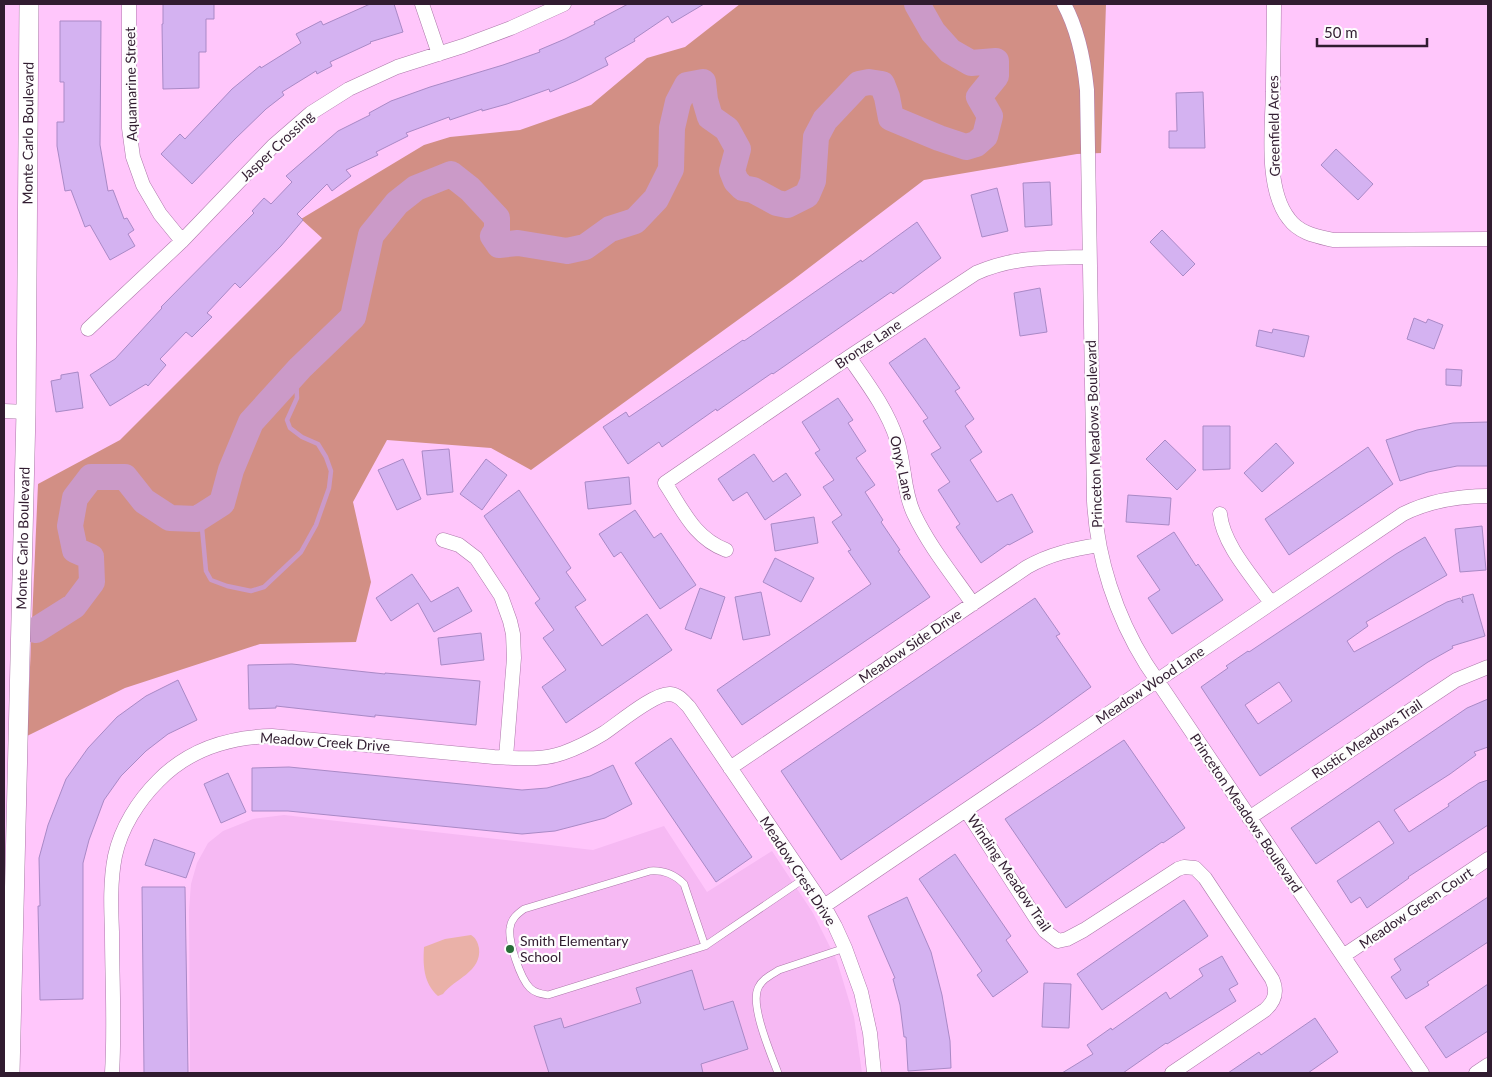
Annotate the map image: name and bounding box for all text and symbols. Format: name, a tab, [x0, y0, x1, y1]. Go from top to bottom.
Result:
scale bar	[1317, 15, 1427, 47]
text: 50 m	[1324, 23, 1358, 41]
street label: Aquamarine Street	[121, 27, 140, 141]
street label: Monte Carlo Boulevard	[19, 62, 37, 205]
street label: Greenfield Acres	[1264, 75, 1283, 177]
street label: Jasper Crossing	[236, 107, 317, 184]
street label: Bronze Lane	[831, 315, 904, 372]
street label: Princeton Meadows Boulevard	[1082, 340, 1105, 528]
street label: Onyx Lane	[887, 434, 918, 502]
street label: Monte Carlo Boulevard	[12, 467, 33, 610]
street label: Meadow Side Drive	[855, 605, 964, 686]
street label: Meadow Wood Lane	[1092, 642, 1207, 727]
street label: Rustic Meadows Trail	[1308, 695, 1425, 782]
street label: Meadow Creek Drive	[260, 728, 391, 755]
street label: Princeton Meadows Boulevard	[1187, 730, 1306, 895]
street label: Winding Meadow Trail	[964, 811, 1055, 934]
street label: Meadow Crest Drive	[757, 813, 840, 928]
street label: Meadow Green Court	[1356, 863, 1476, 952]
place label: Smith Elementary School	[520, 932, 629, 965]
marker: Smith Elementary School	[504, 943, 516, 955]

